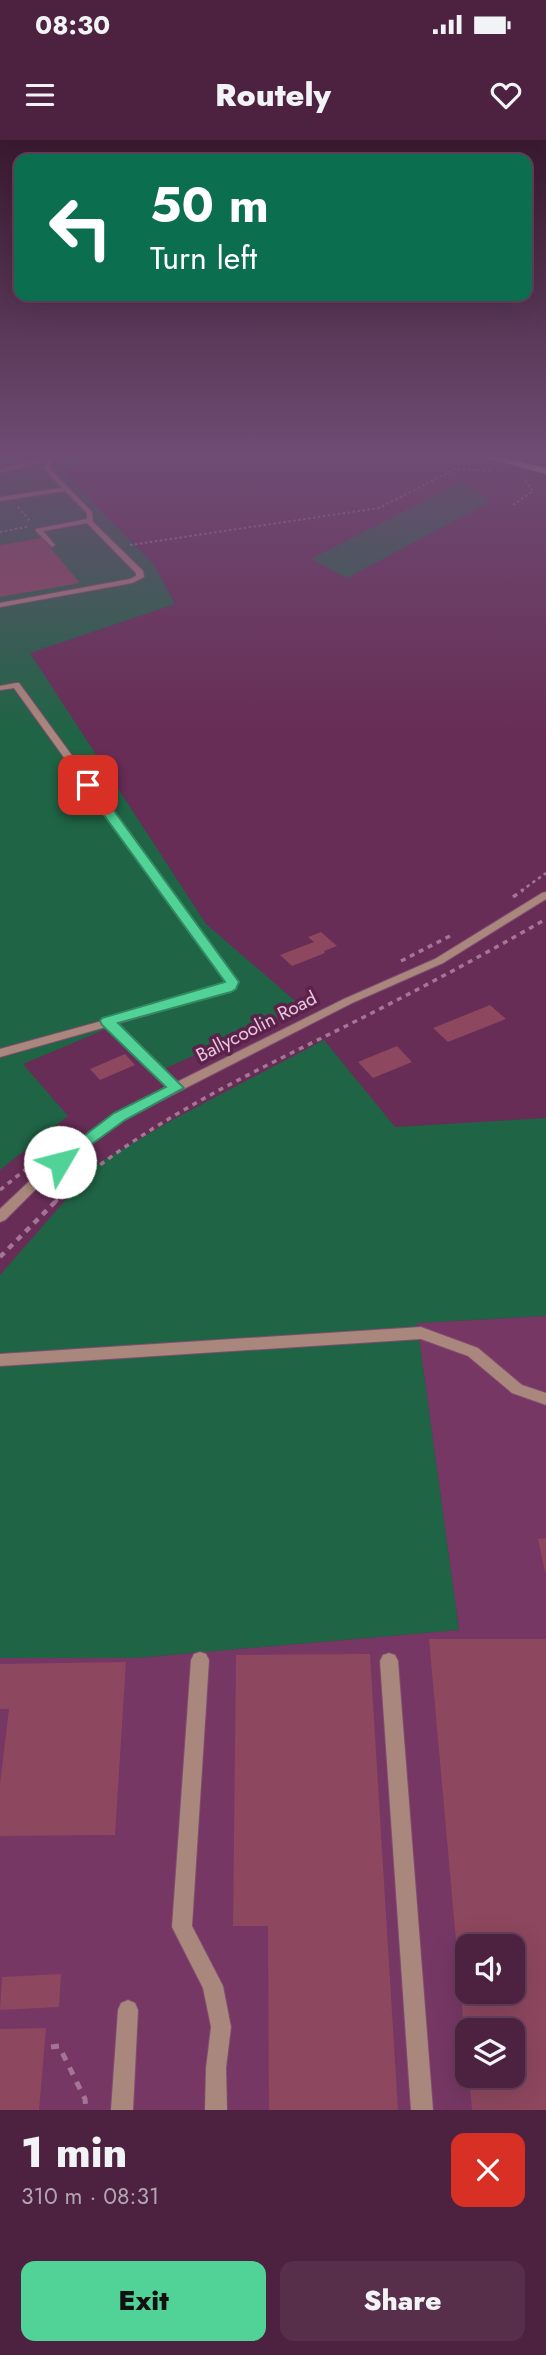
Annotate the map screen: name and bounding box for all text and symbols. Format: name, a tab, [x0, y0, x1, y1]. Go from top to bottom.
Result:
text: 08:30	[35, 6, 110, 44]
text: Routely	[215, 72, 331, 118]
icon: menu	[21, 76, 59, 114]
icon: heart	[487, 76, 525, 114]
text: 50 m	[150, 170, 269, 240]
icon: left	[35, 182, 126, 273]
text: Turn left	[150, 235, 257, 281]
pin	[58, 755, 118, 815]
icon: arrive	[69, 766, 107, 804]
street label: Ballycoolin Road	[191, 984, 321, 1069]
position arrow	[23, 1125, 97, 1199]
map controls	[455, 1934, 525, 2088]
button: sound	[455, 1934, 525, 2004]
button: layers	[455, 2018, 525, 2088]
text: 1 min	[21, 2122, 127, 2183]
button: close	[451, 2133, 525, 2207]
text: 310 m · 08:31	[21, 2179, 159, 2213]
button: Exit	[21, 2261, 266, 2341]
button: Share	[280, 2261, 525, 2341]

